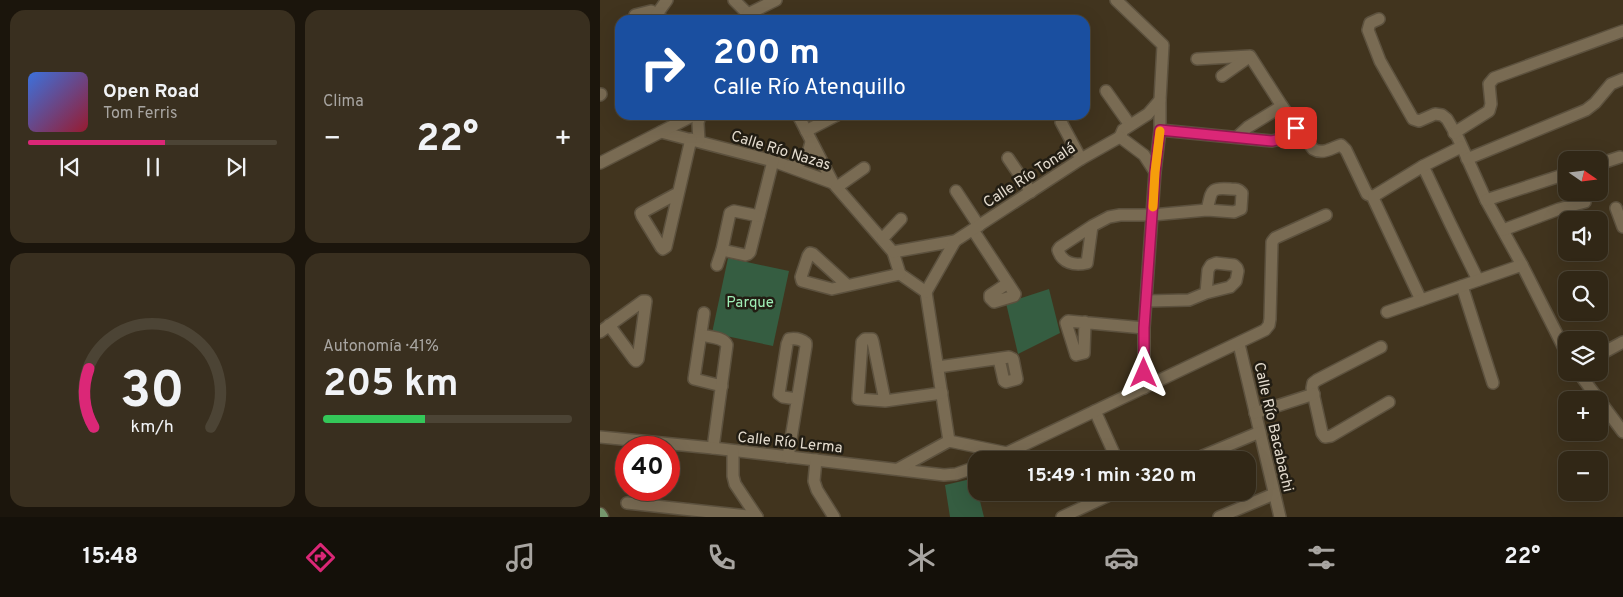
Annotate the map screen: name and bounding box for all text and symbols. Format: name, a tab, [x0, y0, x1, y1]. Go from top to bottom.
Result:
text: 200 m	[713, 32, 820, 76]
icon: right	[630, 35, 695, 100]
text: Calle Río Atenquillo	[713, 75, 906, 102]
text: Open Road	[103, 80, 199, 104]
text: Clima	[323, 92, 364, 112]
text: Tom Ferris	[103, 104, 177, 124]
pin	[1275, 107, 1317, 149]
icon: arrive	[1282, 114, 1310, 142]
text: 22°	[416, 116, 479, 165]
text: −	[323, 122, 341, 158]
text: +	[554, 122, 572, 158]
street label: Calle Río Nazas	[728, 127, 833, 176]
street label: Calle Río Tonalá	[980, 139, 1080, 213]
north arrow	[1558, 151, 1608, 201]
map controls	[1558, 151, 1608, 501]
icon: previous	[56, 153, 84, 181]
icon: pause	[139, 153, 167, 181]
icon: next	[222, 153, 250, 181]
button: sound	[1558, 211, 1608, 261]
button: search	[1558, 271, 1608, 321]
park label: Parque	[726, 294, 774, 313]
button: layers	[1558, 331, 1608, 381]
text: Autonomía · 41%	[323, 337, 439, 357]
position arrow	[1117, 346, 1169, 398]
text: 30	[120, 360, 185, 426]
text: 205 km	[323, 361, 459, 410]
street label: Calle Río Bacabachi	[1248, 361, 1297, 494]
button: +	[1558, 391, 1608, 441]
text: km/h	[131, 416, 174, 439]
street label: Calle Río Lerma	[736, 429, 843, 458]
speed limit sign: 40	[615, 436, 680, 501]
button: −	[1558, 451, 1608, 501]
text: 15:49 · 1 min · 320 m	[1028, 464, 1196, 488]
icon: directions	[303, 540, 338, 575]
icon: music	[503, 540, 538, 575]
icon: phone	[704, 540, 739, 575]
icon: climate	[904, 540, 939, 575]
icon: car	[1104, 540, 1139, 575]
icon: filters	[1304, 540, 1339, 575]
text: 15:48	[83, 544, 138, 571]
text: 22°	[1504, 544, 1540, 571]

